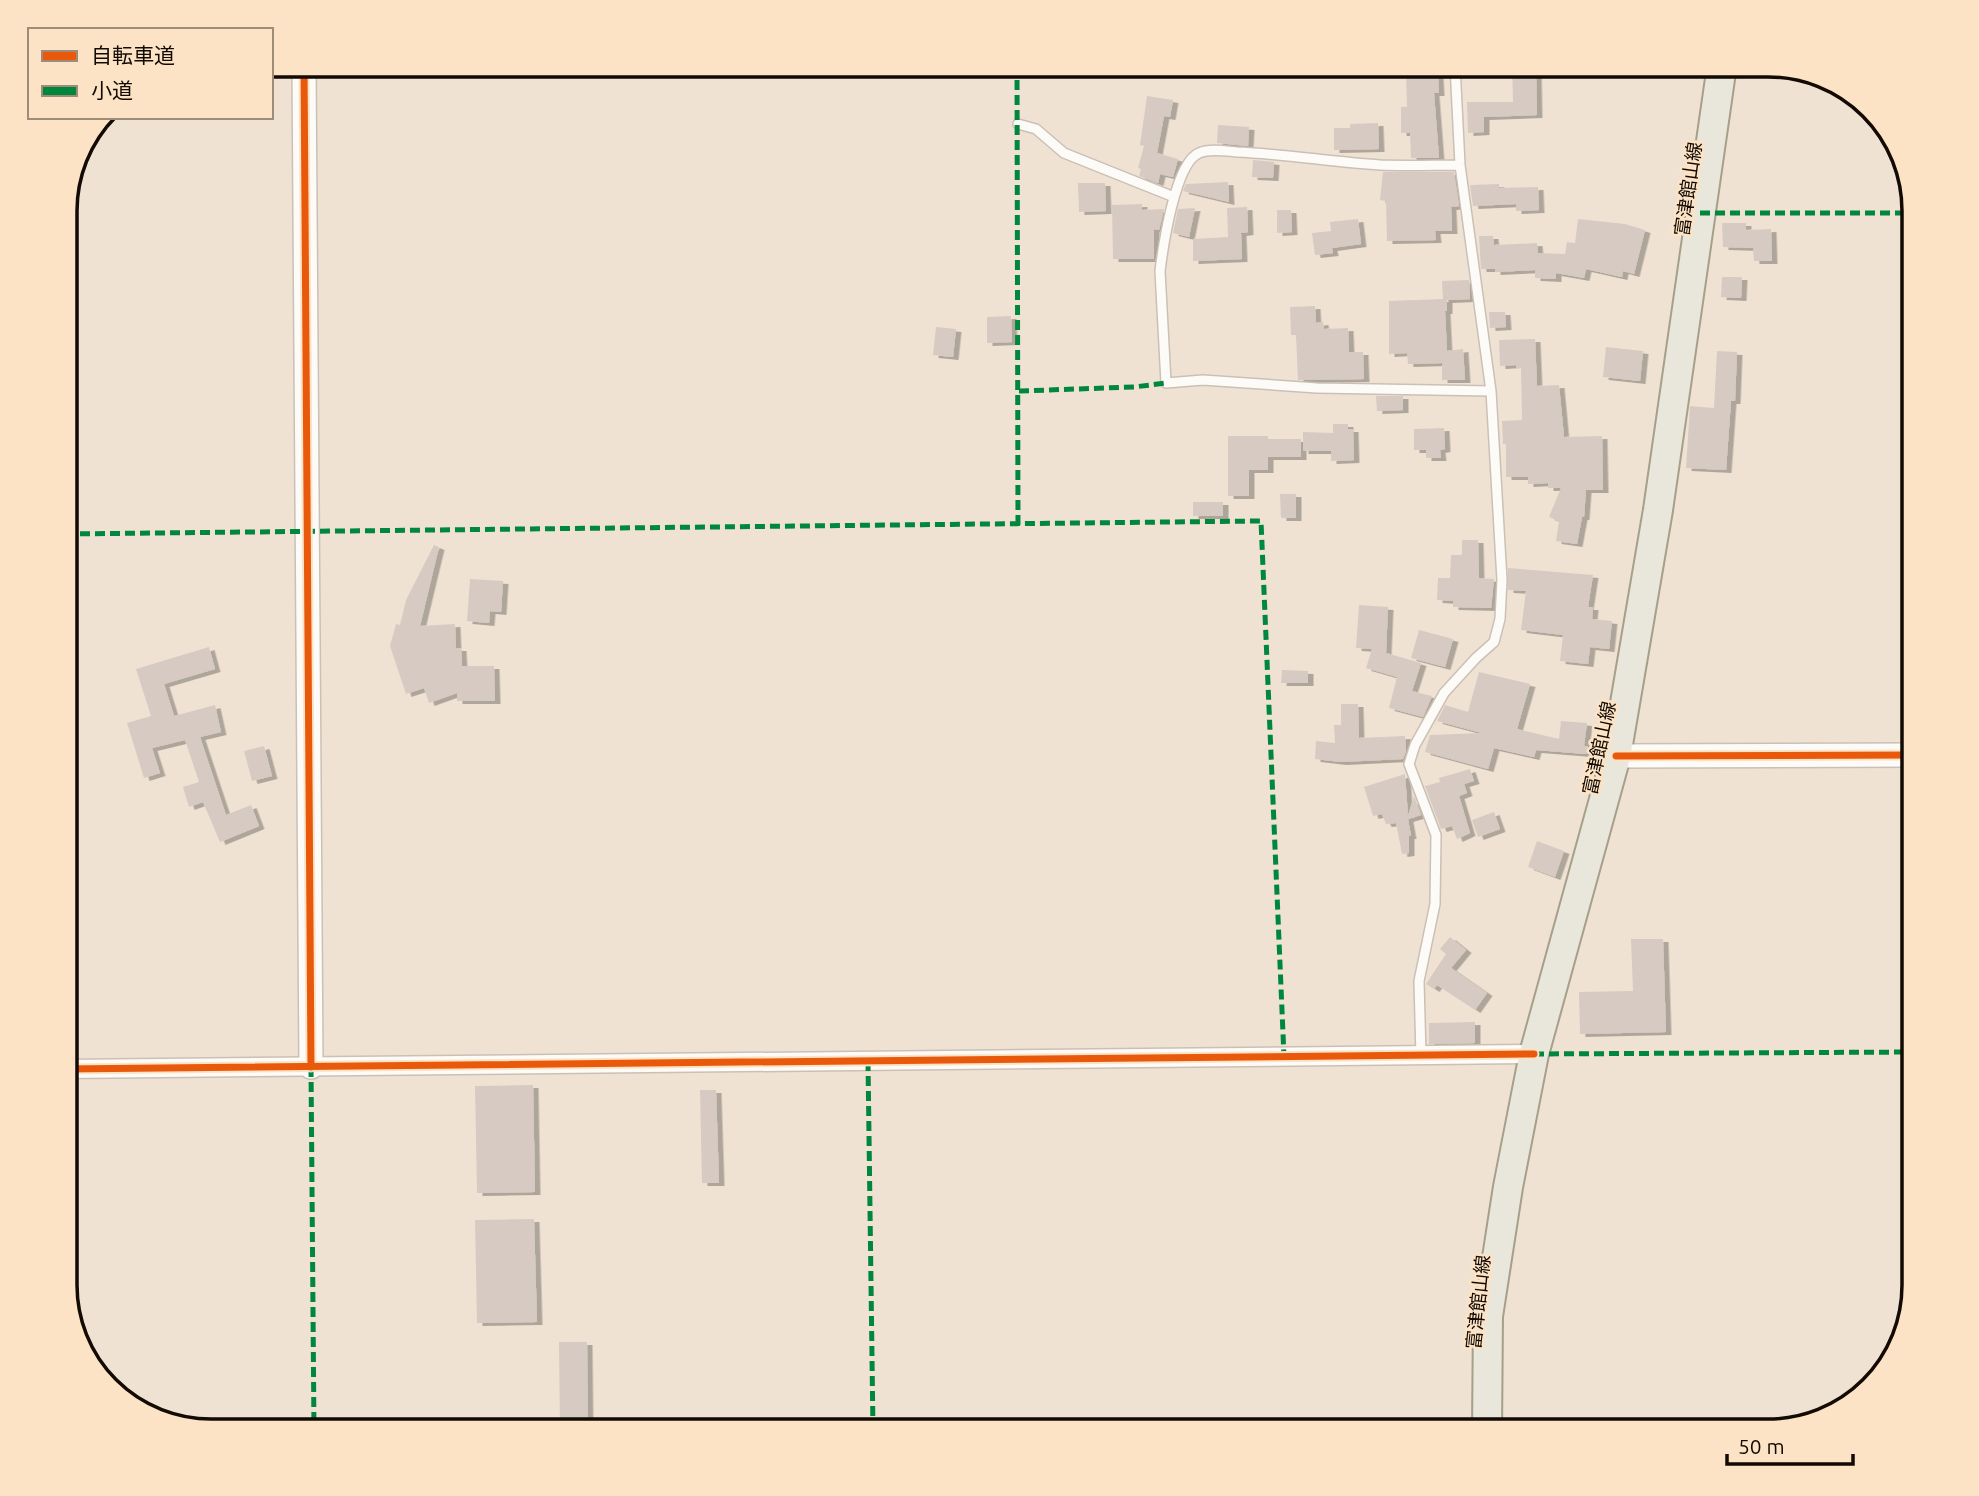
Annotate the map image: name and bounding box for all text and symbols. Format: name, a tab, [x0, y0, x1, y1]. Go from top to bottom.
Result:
legend	[28, 28, 273, 119]
text: 自転車道	[91, 43, 175, 67]
text: 小道	[91, 78, 133, 102]
street label: 富津館山線	[1670, 140, 1706, 238]
street label: 富津館山線	[1578, 699, 1620, 797]
street label: 富津館山線	[1462, 1254, 1494, 1350]
scale bar	[1727, 1422, 1853, 1466]
text: 50 m	[1738, 1434, 1785, 1458]

